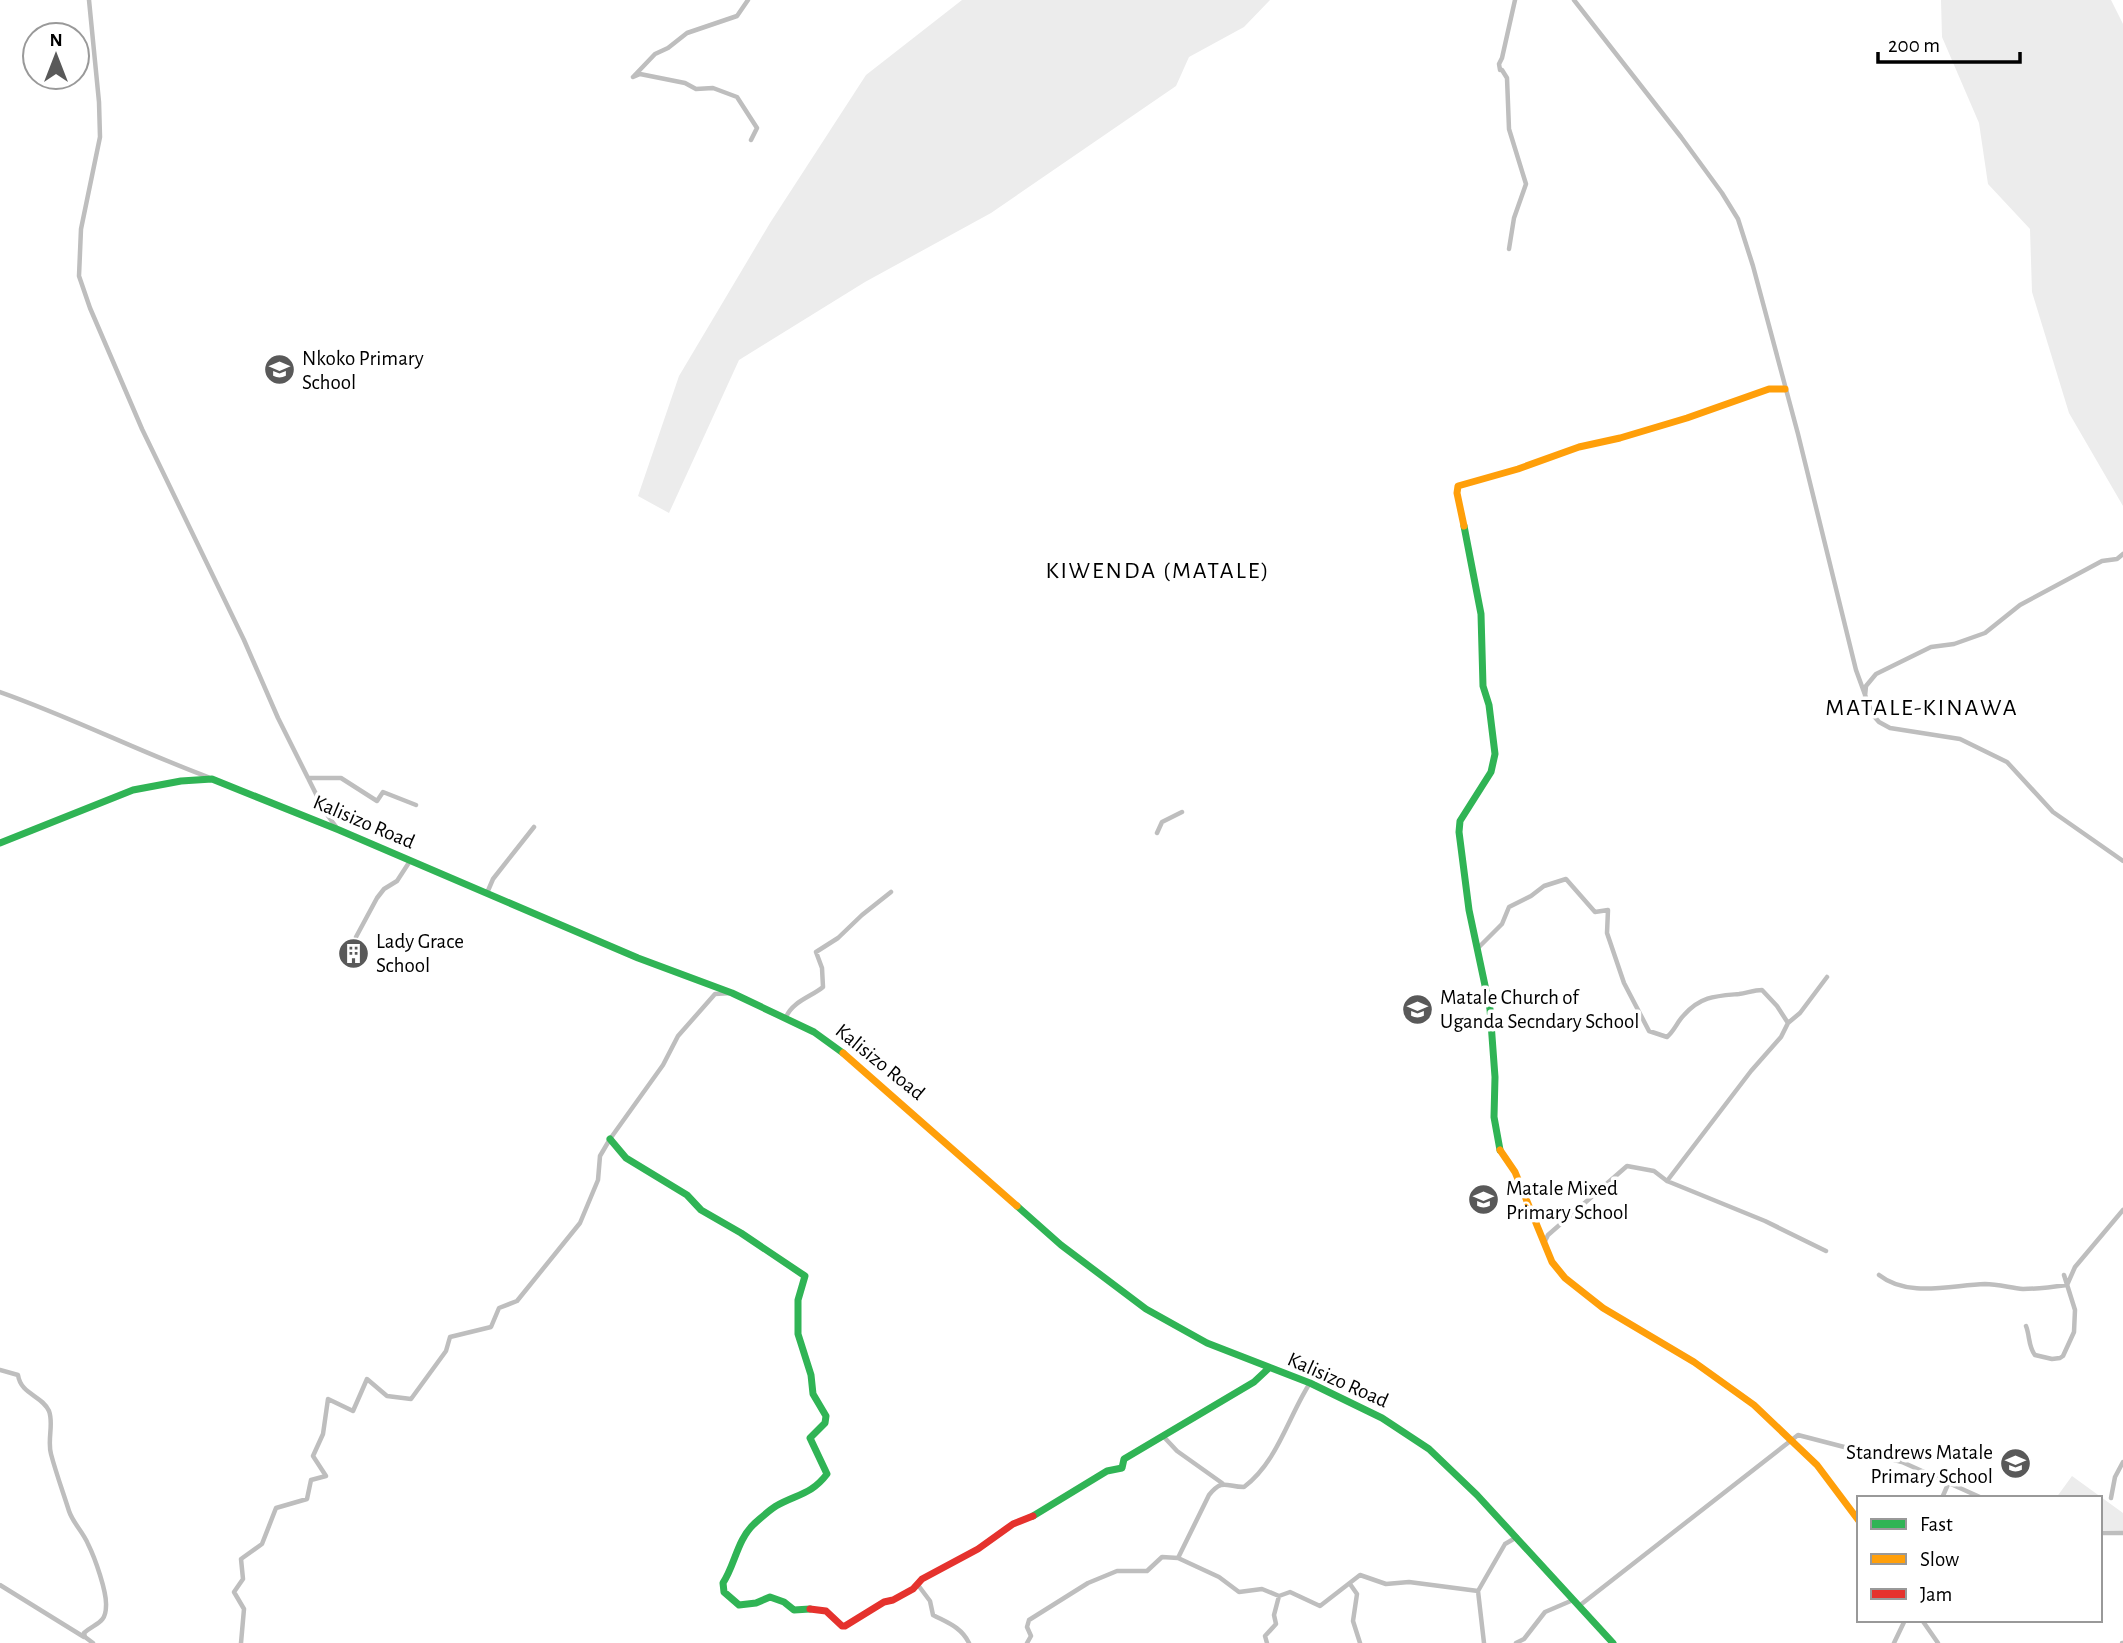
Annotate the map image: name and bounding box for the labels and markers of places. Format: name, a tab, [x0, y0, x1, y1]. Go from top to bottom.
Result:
place label: Nkoko Primary School	[302, 348, 424, 393]
school or university icon: Nkoko Primary School	[262, 353, 296, 387]
place label: Lady Grace School	[376, 931, 464, 976]
building icon: Lady Grace School	[336, 936, 370, 970]
place label: Matale Church of Uganda Secndary School	[1440, 987, 1640, 1032]
school or university icon: Matale Church of Uganda Secndary School	[1400, 992, 1434, 1026]
place label: Matale Mixed Primary School	[1506, 1178, 1629, 1223]
school or university icon: Matale Mixed Primary School	[1466, 1183, 1500, 1217]
place label: Standrews Matale Primary School	[1846, 1442, 1993, 1487]
school or university icon: Standrews Matale Primary School	[1999, 1447, 2033, 1481]

